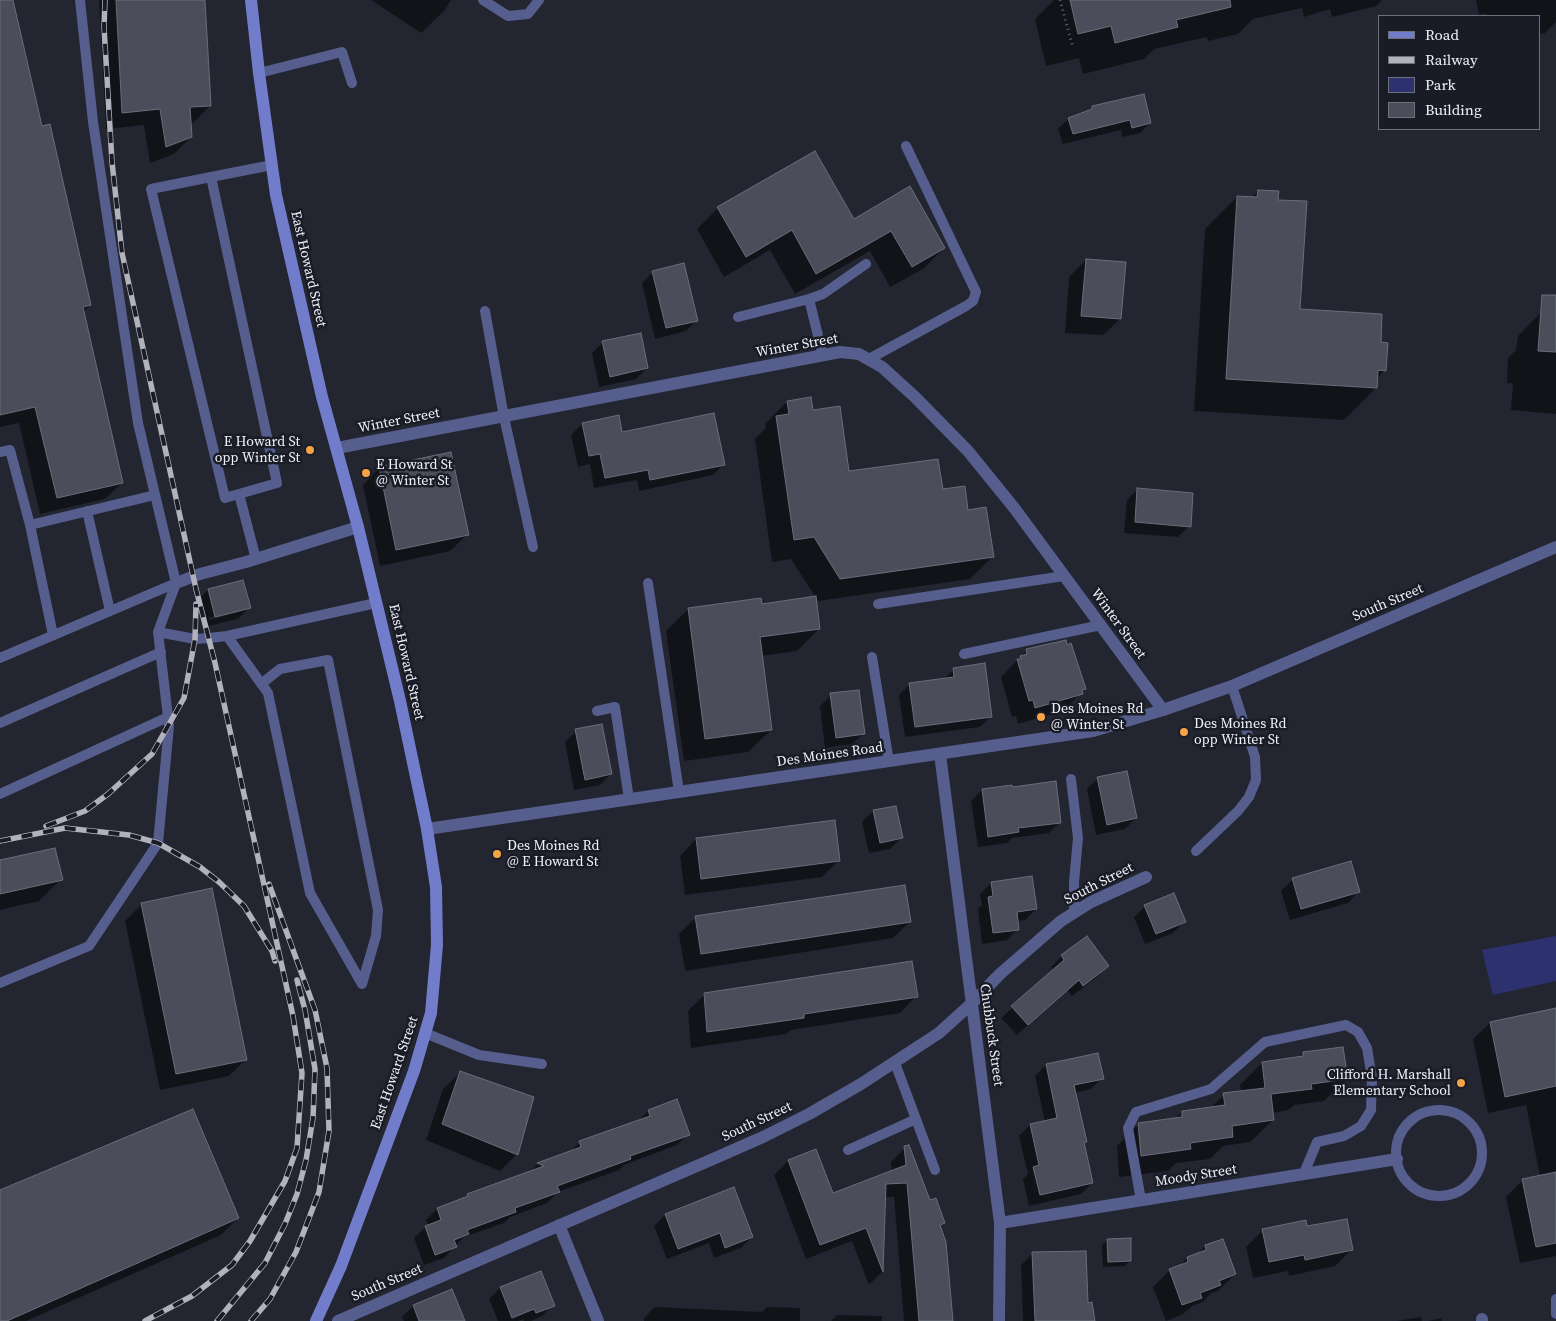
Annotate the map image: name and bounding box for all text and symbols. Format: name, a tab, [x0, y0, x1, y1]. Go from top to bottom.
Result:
legend	[1378, 15, 1541, 130]
text: Road	[1425, 24, 1459, 45]
text: Railway	[1425, 49, 1478, 70]
text: Park	[1425, 74, 1456, 95]
text: Building	[1425, 99, 1482, 120]
street label: East Howard Street	[286, 209, 330, 329]
street label: Winter Street	[755, 331, 839, 361]
street label: Winter Street	[357, 405, 441, 437]
place label: E Howard St opp Winter St	[215, 434, 300, 467]
marker: E Howard St opp Winter St	[304, 444, 316, 456]
place label: E Howard St @ Winter St	[376, 457, 452, 490]
marker: E Howard St @ Winter St	[360, 467, 372, 479]
street label: South Street	[1350, 581, 1426, 625]
street label: Winter Street	[1087, 586, 1149, 662]
street label: East Howard Street	[384, 602, 428, 722]
place label: Des Moines Rd @ Winter St	[1051, 701, 1143, 734]
marker: Des Moines Rd @ Winter St	[1035, 711, 1047, 723]
place label: Des Moines Rd opp Winter St	[1194, 716, 1286, 749]
marker: Des Moines Rd opp Winter St	[1178, 726, 1190, 738]
street label: Des Moines Road	[776, 739, 884, 771]
place label: Des Moines Rd @ E Howard St	[507, 838, 599, 870]
marker: Des Moines Rd @ E Howard St	[491, 848, 503, 860]
street label: South Street	[1062, 859, 1136, 909]
street label: Chubbuck Street	[976, 983, 1006, 1087]
street label: East Howard Street	[368, 1014, 422, 1132]
place label: Clifford H. Marshall Elementary School	[1327, 1067, 1451, 1100]
marker: Clifford H. Marshall Elementary School	[1455, 1077, 1467, 1089]
street label: South Street	[719, 1098, 795, 1146]
street label: Moody Street	[1154, 1161, 1238, 1191]
street label: South Street	[349, 1261, 425, 1305]

